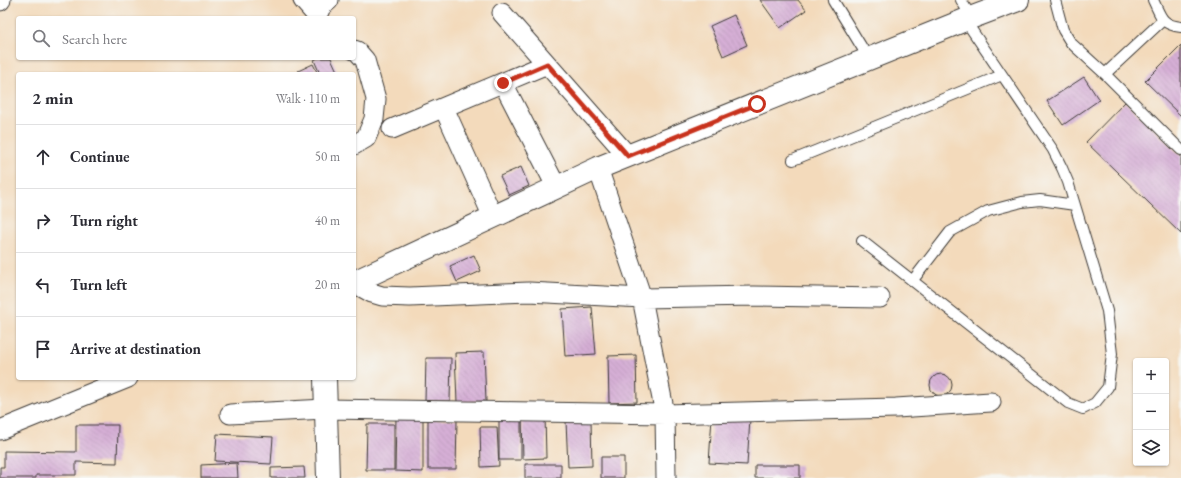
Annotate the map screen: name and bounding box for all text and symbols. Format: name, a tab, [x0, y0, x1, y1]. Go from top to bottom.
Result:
search box	[16, 16, 356, 60]
icon: search	[30, 27, 52, 49]
text: Search here	[62, 29, 127, 48]
route end	[494, 74, 512, 92]
text: 2 min	[32, 87, 73, 109]
text: Walk · 110 m	[276, 90, 340, 107]
route start	[748, 95, 766, 113]
icon: ahead	[32, 146, 54, 168]
text: Continue	[70, 147, 130, 166]
text: 50 m	[315, 148, 340, 165]
icon: right	[32, 210, 54, 232]
text: Turn right	[70, 211, 138, 230]
text: 40 m	[315, 212, 340, 229]
icon: left	[32, 274, 54, 296]
text: Turn left	[70, 275, 127, 294]
text: 20 m	[315, 276, 340, 293]
icon: arrive	[32, 338, 54, 360]
text: Arrive at destination	[70, 339, 201, 358]
map controls	[1133, 358, 1169, 466]
button: +	[1133, 358, 1169, 394]
button: −	[1133, 394, 1169, 430]
button: layers	[1133, 430, 1169, 466]

